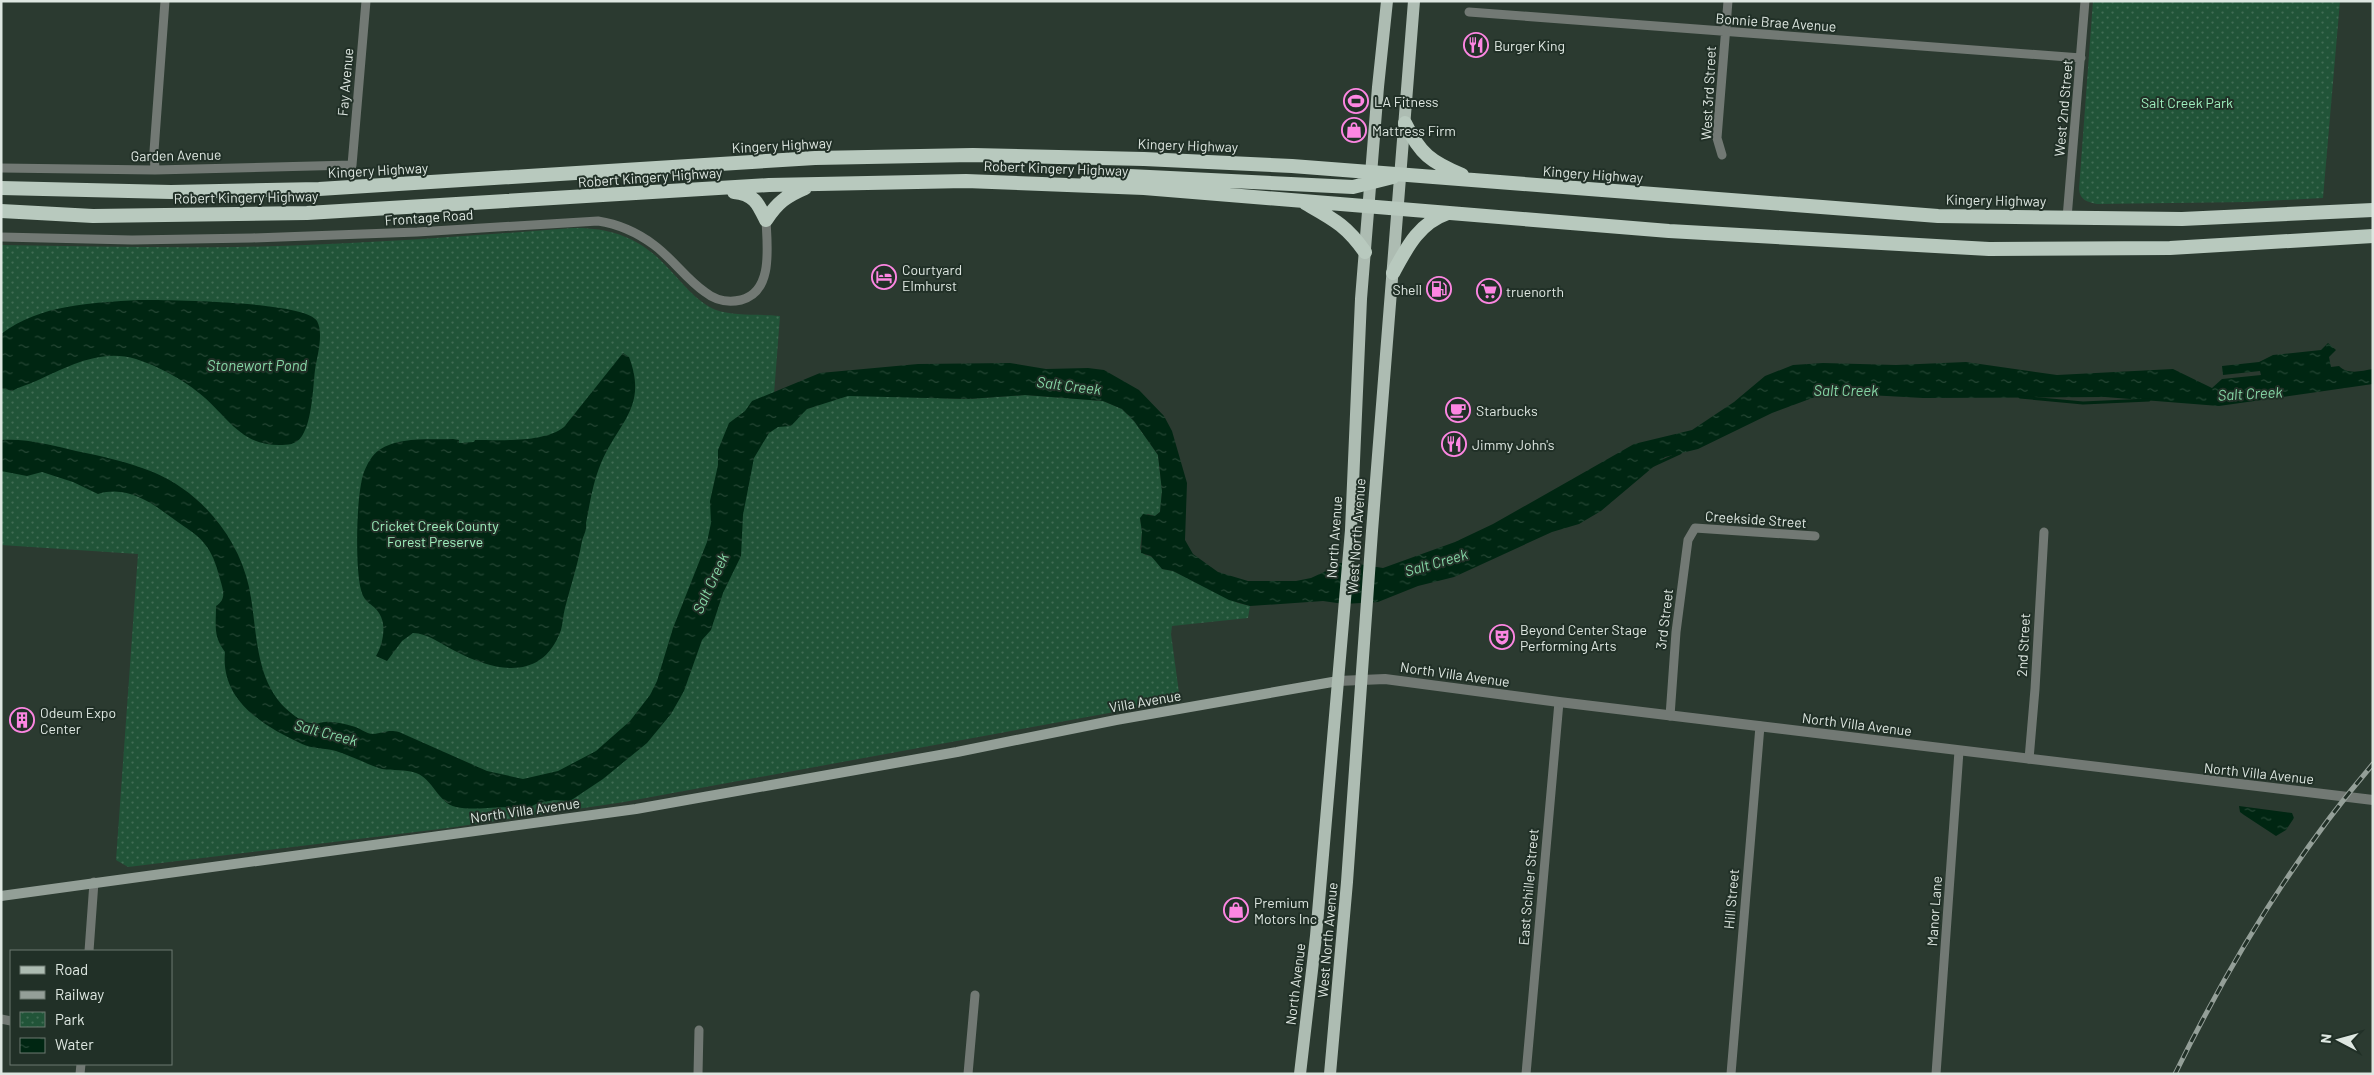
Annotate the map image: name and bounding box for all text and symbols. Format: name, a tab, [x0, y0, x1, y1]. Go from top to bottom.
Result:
street label: Bonnie Brae Avenue	[1715, 9, 1837, 35]
restaurant icon: Burger King	[1463, 32, 1489, 58]
place label: Burger King	[1494, 37, 1565, 54]
street label: West 3rd Street	[1697, 45, 1719, 141]
street label: Fay Avenue	[334, 47, 356, 117]
street label: West 2nd Street	[2050, 59, 2076, 157]
sports icon: LA Fitness	[1343, 88, 1369, 114]
place label: LA Fitness	[1374, 93, 1439, 110]
park label: Salt Creek Park	[2141, 94, 2233, 111]
shop icon: Mattress Firm	[1341, 117, 1367, 143]
place label: Mattress Firm	[1372, 122, 1456, 139]
street label: Kingery Highway	[731, 134, 833, 156]
street label: Kingery Highway	[1137, 135, 1239, 155]
street label: Garden Avenue	[131, 146, 221, 164]
street label: Robert Kingery Highway	[983, 157, 1129, 179]
street label: Kingery Highway	[327, 159, 429, 181]
street label: Kingery Highway	[1542, 162, 1644, 186]
street label: Robert Kingery Highway	[577, 163, 723, 191]
street label: Robert Kingery Highway	[173, 187, 319, 207]
street label: Kingery Highway	[1946, 191, 2047, 209]
street label: Frontage Road	[384, 205, 474, 229]
place label: Courtyard Elmhurst	[902, 261, 962, 294]
hotel icon: Courtyard Elmhurst	[871, 264, 897, 290]
fuel station icon: Shell	[1426, 276, 1452, 302]
supermarket icon: truenorth	[1476, 278, 1502, 304]
place label: Shell	[1392, 281, 1422, 298]
place label: truenorth	[1506, 283, 1564, 300]
water label: Stonewort Pond	[207, 356, 307, 374]
water label: Salt Creek	[1036, 372, 1103, 398]
water label: Salt Creek	[1814, 381, 1879, 399]
water label: Salt Creek	[2217, 382, 2284, 404]
cafe icon: Starbucks	[1445, 397, 1471, 423]
place label: Starbucks	[1476, 402, 1538, 419]
restaurant icon: Jimmy John's	[1441, 431, 1467, 457]
place label: Jimmy John's	[1472, 436, 1555, 453]
street label: West North Avenue	[1343, 478, 1369, 594]
street label: North Avenue	[1323, 495, 1345, 579]
street label: Creekside Street	[1705, 507, 1807, 531]
park label: Cricket Creek County Forest Preserve	[371, 517, 499, 550]
water label: Salt Creek	[1402, 544, 1470, 580]
water label: Salt Creek	[688, 549, 732, 616]
street label: 3rd Street	[1652, 588, 1676, 650]
street label: 2nd Street	[2013, 613, 2033, 677]
place label: Beyond Center Stage Performing Arts	[1520, 621, 1647, 654]
theatre icon: Beyond Center Stage Performing Arts	[1489, 624, 1515, 650]
street label: North Villa Avenue	[1399, 658, 1511, 690]
street label: Villa Avenue	[1108, 686, 1182, 716]
place label: Odeum Expo Center	[40, 704, 116, 737]
building icon: Odeum Expo Center	[9, 707, 35, 733]
street label: North Villa Avenue	[1801, 709, 1913, 739]
water label: Salt Creek	[292, 715, 360, 749]
street label: North Villa Avenue	[2203, 759, 2315, 787]
street label: North Villa Avenue	[469, 794, 581, 826]
street label: East Schiller Street	[1514, 828, 1542, 946]
street label: Hill Street	[1720, 868, 1742, 930]
street label: Manor Lane	[1923, 875, 1945, 947]
street label: West North Avenue	[1313, 882, 1341, 998]
place label: Premium Motors Inc	[1254, 894, 1317, 927]
shop icon: Premium Motors Inc	[1223, 897, 1249, 923]
street label: North Avenue	[1282, 942, 1308, 1026]
legend	[10, 950, 172, 1065]
text: Road	[55, 960, 88, 978]
text: Railway	[55, 985, 104, 1003]
text: Park	[55, 1010, 85, 1028]
north arrow	[2314, 1015, 2364, 1065]
text: N	[2317, 1033, 2335, 1044]
text: Water	[55, 1035, 94, 1053]

